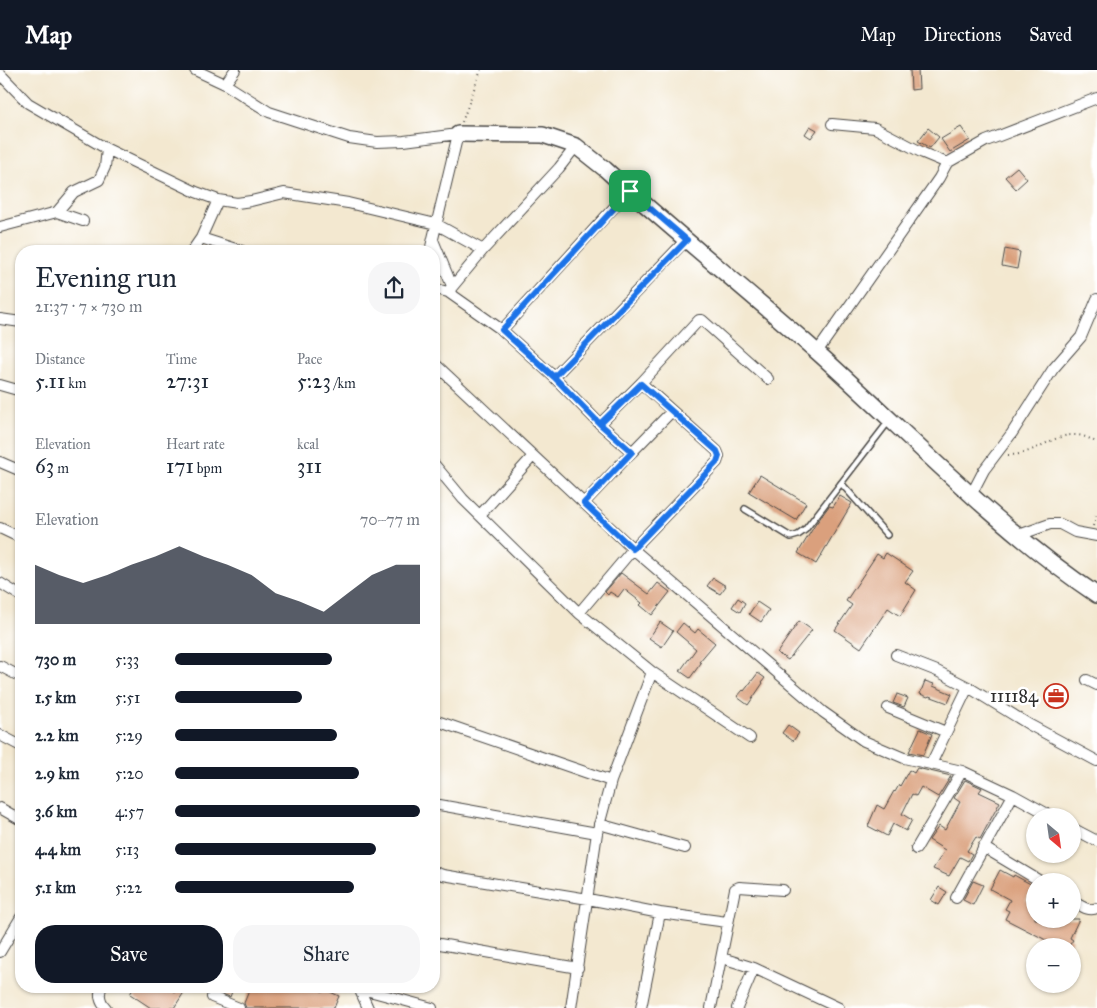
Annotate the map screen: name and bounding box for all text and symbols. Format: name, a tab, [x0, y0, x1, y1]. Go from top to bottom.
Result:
text: Map	[25, 20, 72, 50]
text: Map	[860, 24, 896, 46]
text: Directions	[924, 24, 1001, 46]
text: Saved	[1029, 24, 1072, 46]
pin	[609, 170, 651, 212]
icon: arrive	[616, 177, 644, 205]
text: Evening run	[35, 260, 177, 295]
button: share	[368, 262, 420, 314]
text: 21:37 · 7 × 730 m	[35, 297, 142, 316]
text: Distance	[35, 351, 85, 368]
text: Time	[166, 351, 197, 368]
text: Pace	[297, 351, 322, 368]
text: 5.11	[35, 368, 65, 394]
text: 27:31	[166, 368, 209, 394]
text: 5:23	[297, 368, 331, 394]
text: km	[65, 375, 86, 392]
text: /km	[331, 375, 356, 392]
text: Elevation	[35, 436, 91, 453]
text: Heart rate	[166, 436, 225, 453]
text: kcal	[297, 436, 319, 453]
text: 63	[35, 453, 54, 479]
text: 171	[166, 453, 194, 479]
text: 311	[297, 453, 322, 479]
text: m	[54, 460, 69, 477]
text: bpm	[194, 460, 222, 477]
text: Elevation	[35, 510, 99, 529]
text: 70–77 m	[360, 510, 420, 529]
text: 730 m	[35, 650, 76, 669]
text: 5:33	[115, 650, 139, 669]
office icon: 111184	[1043, 683, 1069, 709]
place label: 111184	[990, 685, 1039, 707]
text: 1.5 km	[35, 688, 76, 707]
text: 5:51	[115, 688, 140, 707]
text: 2.2 km	[35, 726, 79, 745]
text: 5:29	[115, 726, 143, 745]
text: 2.9 km	[35, 764, 79, 783]
text: 5:20	[115, 764, 144, 783]
text: 3.6 km	[35, 802, 77, 821]
text: 4:57	[115, 802, 144, 821]
north arrow	[1026, 808, 1081, 862]
map controls	[1026, 808, 1081, 993]
text: 4.4 km	[35, 840, 81, 859]
text: 5:13	[115, 840, 139, 859]
button: +	[1026, 873, 1081, 928]
text: 5.1 km	[35, 878, 76, 897]
text: 5:22	[115, 878, 142, 897]
button: Save	[35, 925, 223, 983]
button: Share	[233, 925, 420, 983]
button: −	[1026, 938, 1081, 993]

